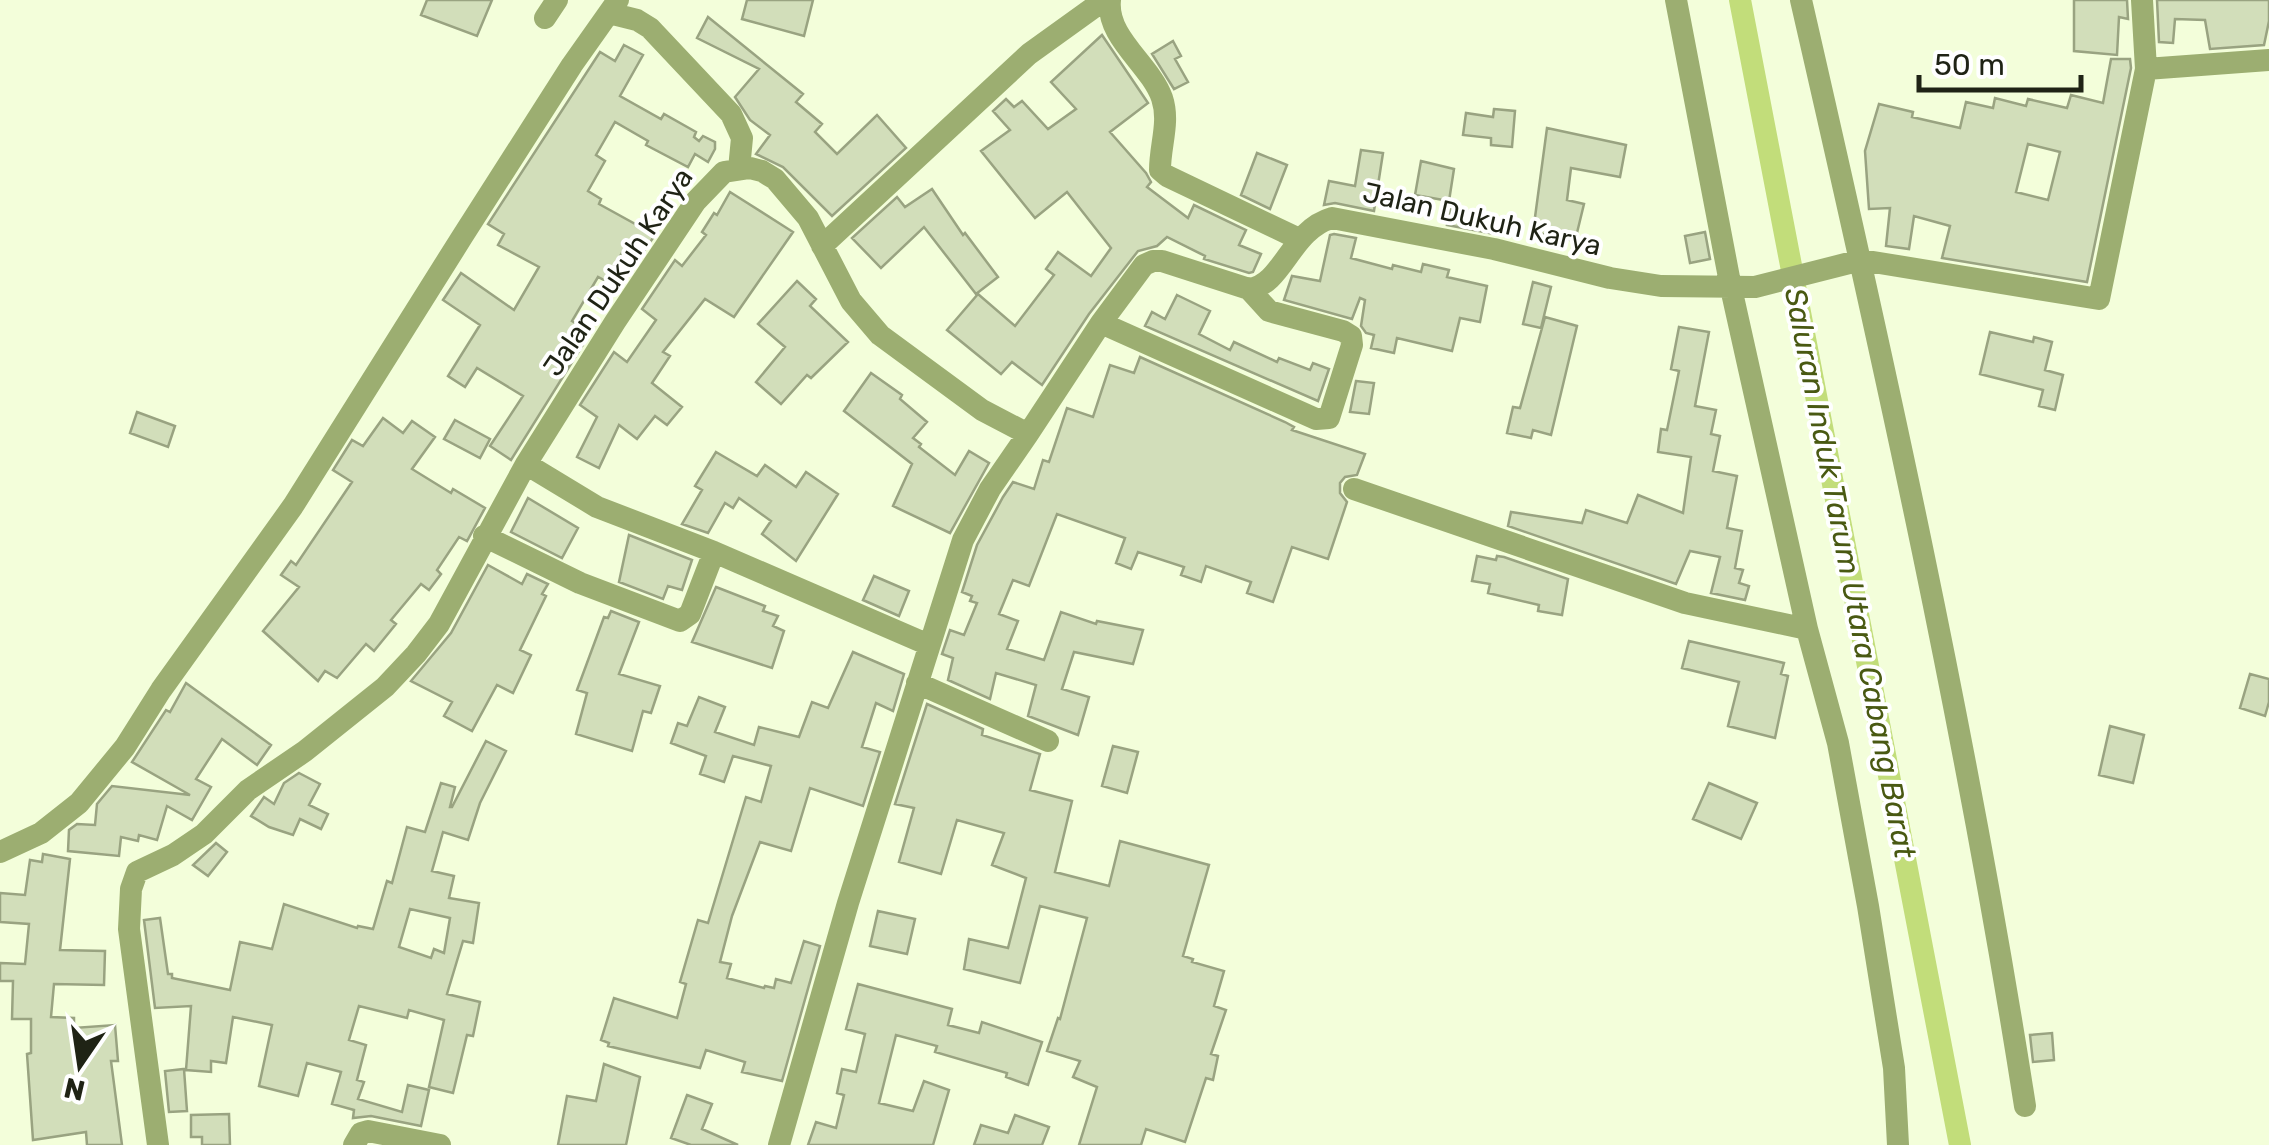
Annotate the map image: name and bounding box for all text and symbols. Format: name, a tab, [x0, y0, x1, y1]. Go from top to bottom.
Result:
scale bar	[1919, 30, 2082, 92]
text: 50 m	[1934, 47, 2005, 83]
street label: Jalan Dukuh Karya	[536, 162, 700, 382]
street label: Jalan Dukuh Karya	[1360, 176, 1604, 262]
water label: Saluran Induk Tarum Utara Cabang Barat	[1777, 285, 1923, 862]
north arrow	[30, 1015, 130, 1115]
text: N	[61, 1071, 88, 1107]

